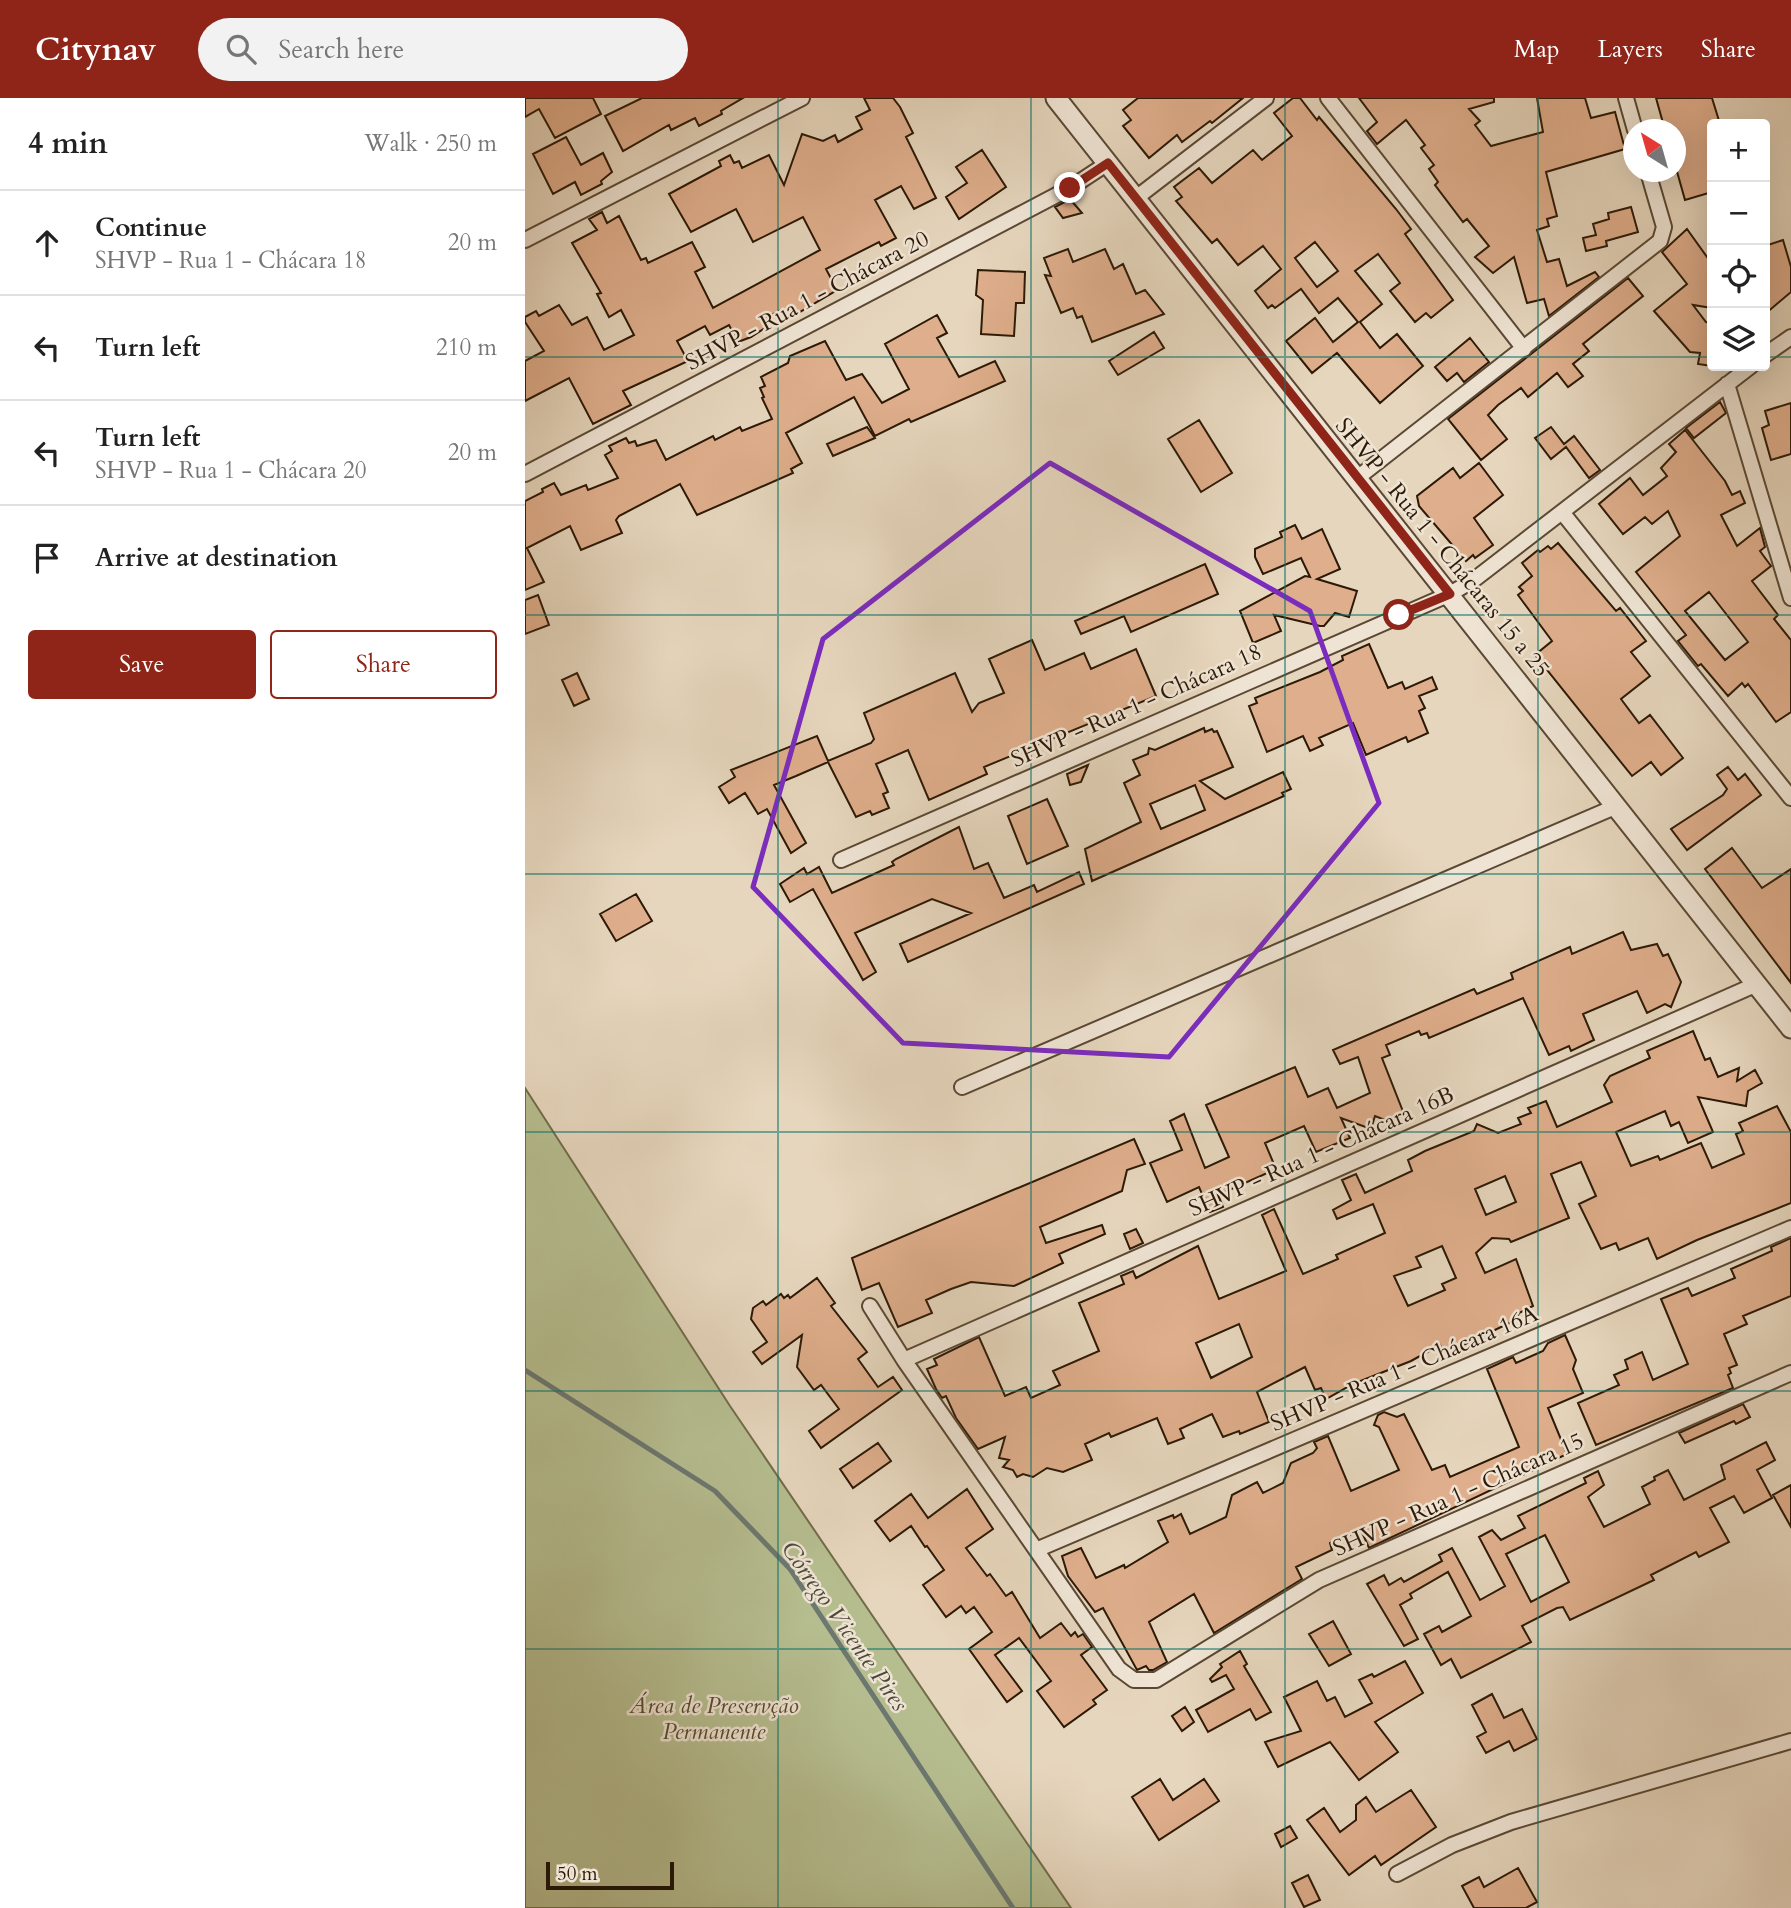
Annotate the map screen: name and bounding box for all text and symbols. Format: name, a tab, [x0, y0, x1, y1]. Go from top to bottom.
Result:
search box	[198, 18, 688, 81]
text: Citynav	[35, 27, 156, 72]
icon: search	[222, 30, 260, 68]
text: Search here	[278, 32, 404, 67]
text: Map	[1514, 33, 1560, 66]
text: Layers	[1598, 33, 1663, 66]
text: Share	[1701, 33, 1756, 66]
north arrow	[1623, 119, 1686, 182]
map controls	[1707, 119, 1770, 371]
button: +	[1707, 119, 1770, 182]
text: 4 min	[28, 123, 108, 164]
text: Walk · 250 m	[364, 128, 497, 159]
route end	[1054, 172, 1085, 203]
button: −	[1707, 182, 1770, 245]
text: Continue	[95, 210, 207, 245]
street label: SHVP - Rua 1 - Chácara 20	[680, 223, 934, 378]
icon: ahead	[28, 224, 66, 262]
text: 20 m	[448, 227, 497, 258]
text: SHVP - Rua 1 - Chácara 18	[95, 245, 367, 276]
button: locate	[1707, 245, 1770, 308]
button: layers	[1707, 308, 1770, 371]
icon: left	[28, 329, 66, 367]
text: Turn left	[95, 330, 200, 365]
text: 210 m	[436, 332, 497, 363]
street label: SHVP - Rua 1 - Chácaras 15 a 25	[1328, 411, 1557, 683]
text: Turn left	[95, 420, 200, 455]
icon: left	[28, 434, 66, 472]
text: 20 m	[448, 437, 497, 468]
text: SHVP - Rua 1 - Chácara 20	[95, 455, 367, 486]
icon: arrive	[28, 539, 66, 577]
text: Arrive at destination	[95, 540, 338, 575]
route start	[1383, 599, 1414, 630]
button: Save	[28, 630, 256, 699]
button: Share	[270, 630, 497, 699]
street label: SHVP - Rua 1 - Chácara 18	[1006, 636, 1267, 775]
street label: SHVP - Rua 1 - Chácara 16B	[1184, 1079, 1459, 1224]
street label: SHVP - Rua 1 - Chácara 16A	[1266, 1298, 1543, 1439]
street label: SHVP - Rua 1 - Chácara 15	[1328, 1425, 1589, 1564]
water label: Córrego Vicente Pires	[773, 1534, 916, 1718]
park label: Área de Preservção Permanente	[628, 1690, 799, 1747]
scale bar	[546, 1859, 674, 1891]
text: 50 m	[557, 1861, 598, 1887]

